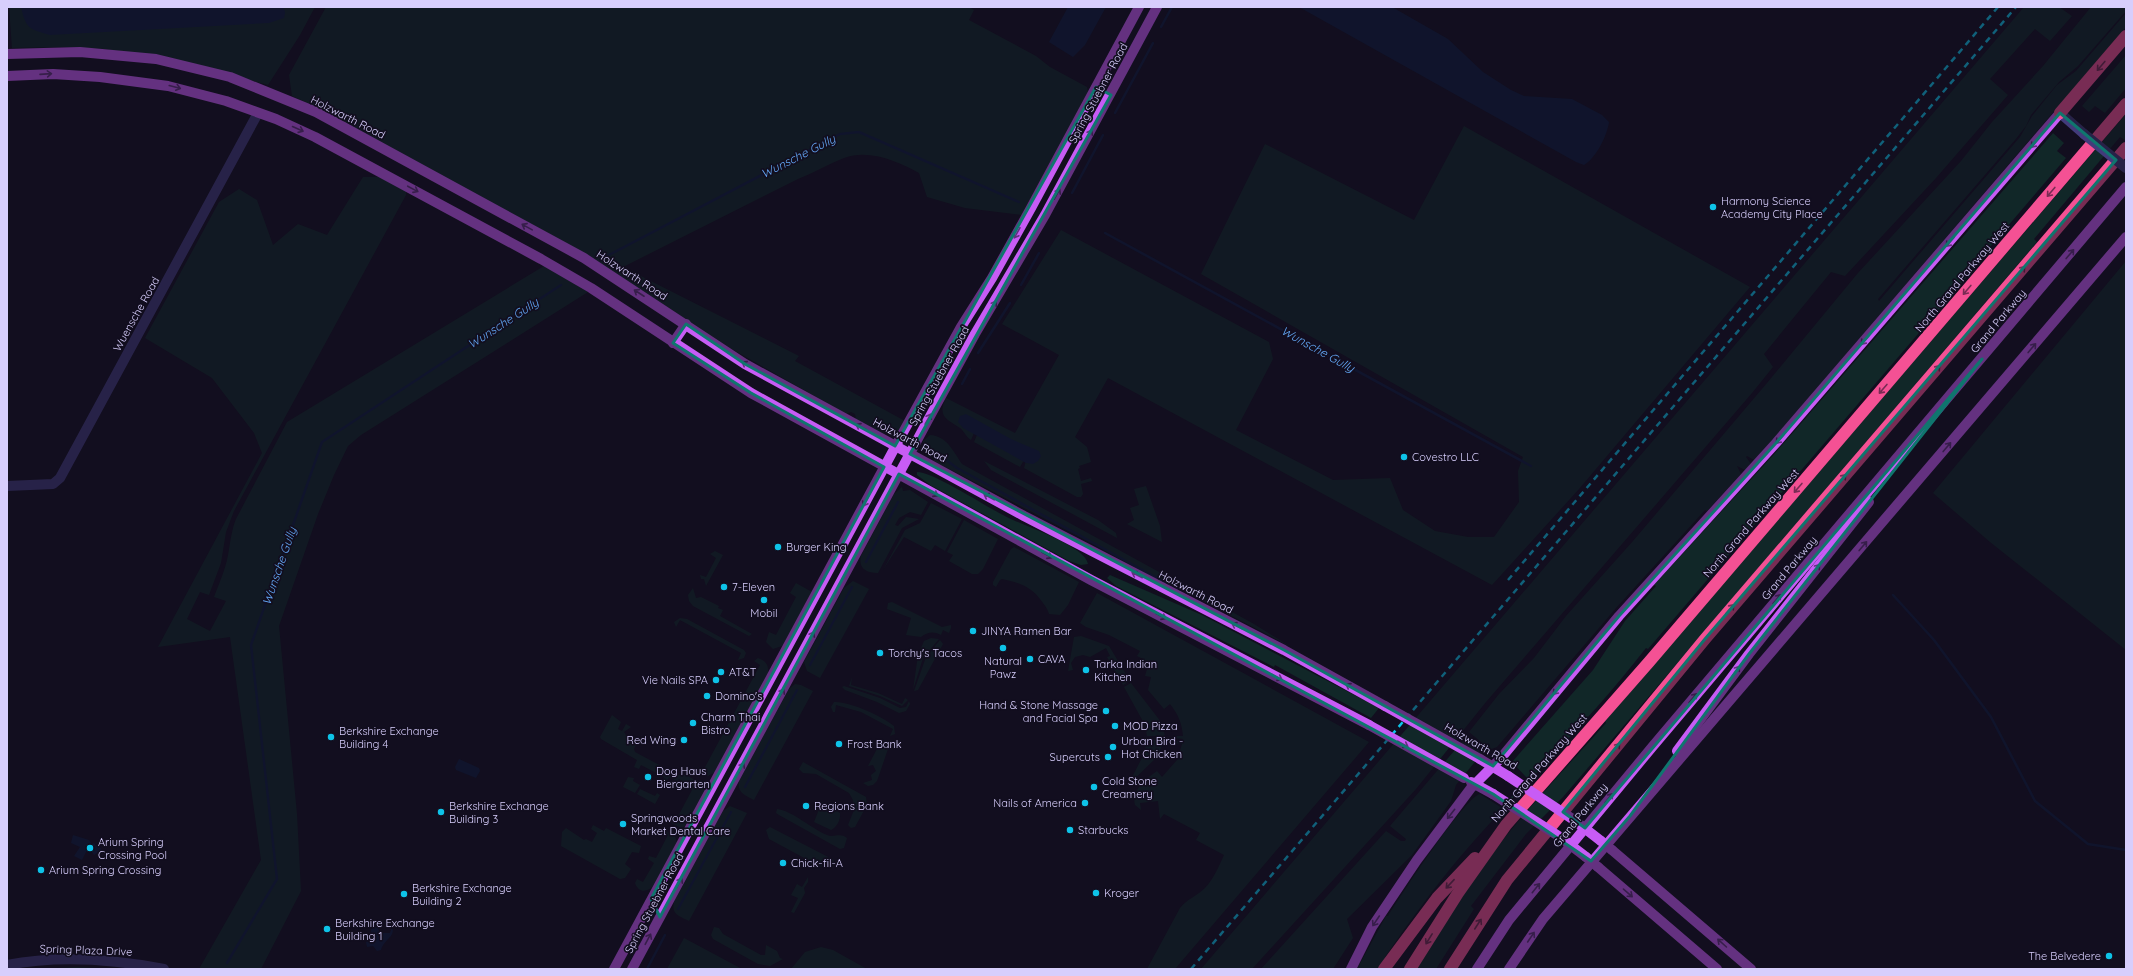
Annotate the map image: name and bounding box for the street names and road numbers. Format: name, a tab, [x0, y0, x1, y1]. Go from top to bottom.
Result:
street label: Spring Stuebner Road	[1066, 40, 1130, 146]
street label: Holzwarth Road	[308, 92, 388, 142]
street label: North Grand Parkway West	[1912, 219, 2012, 335]
street label: Holzwarth Road	[594, 247, 670, 303]
street label: Wuensche Road	[110, 274, 162, 354]
street label: Grand Parkway	[1968, 287, 2028, 355]
street label: Spring Stuebner Road	[906, 324, 972, 428]
street label: Holzwarth Road	[871, 415, 949, 465]
street label: North Grand Parkway West	[1700, 466, 1802, 580]
street label: Grand Parkway	[1759, 534, 1819, 602]
street label: Holzwarth Road	[1156, 567, 1236, 617]
street label: North Grand Parkway West	[1488, 711, 1590, 825]
street label: Holzwarth Road	[1442, 719, 1520, 773]
street label: Grand Parkway	[1550, 780, 1610, 850]
street label: Spring Stuebner Road	[622, 850, 686, 956]
street label: Spring Plaza Drive	[39, 941, 133, 959]

